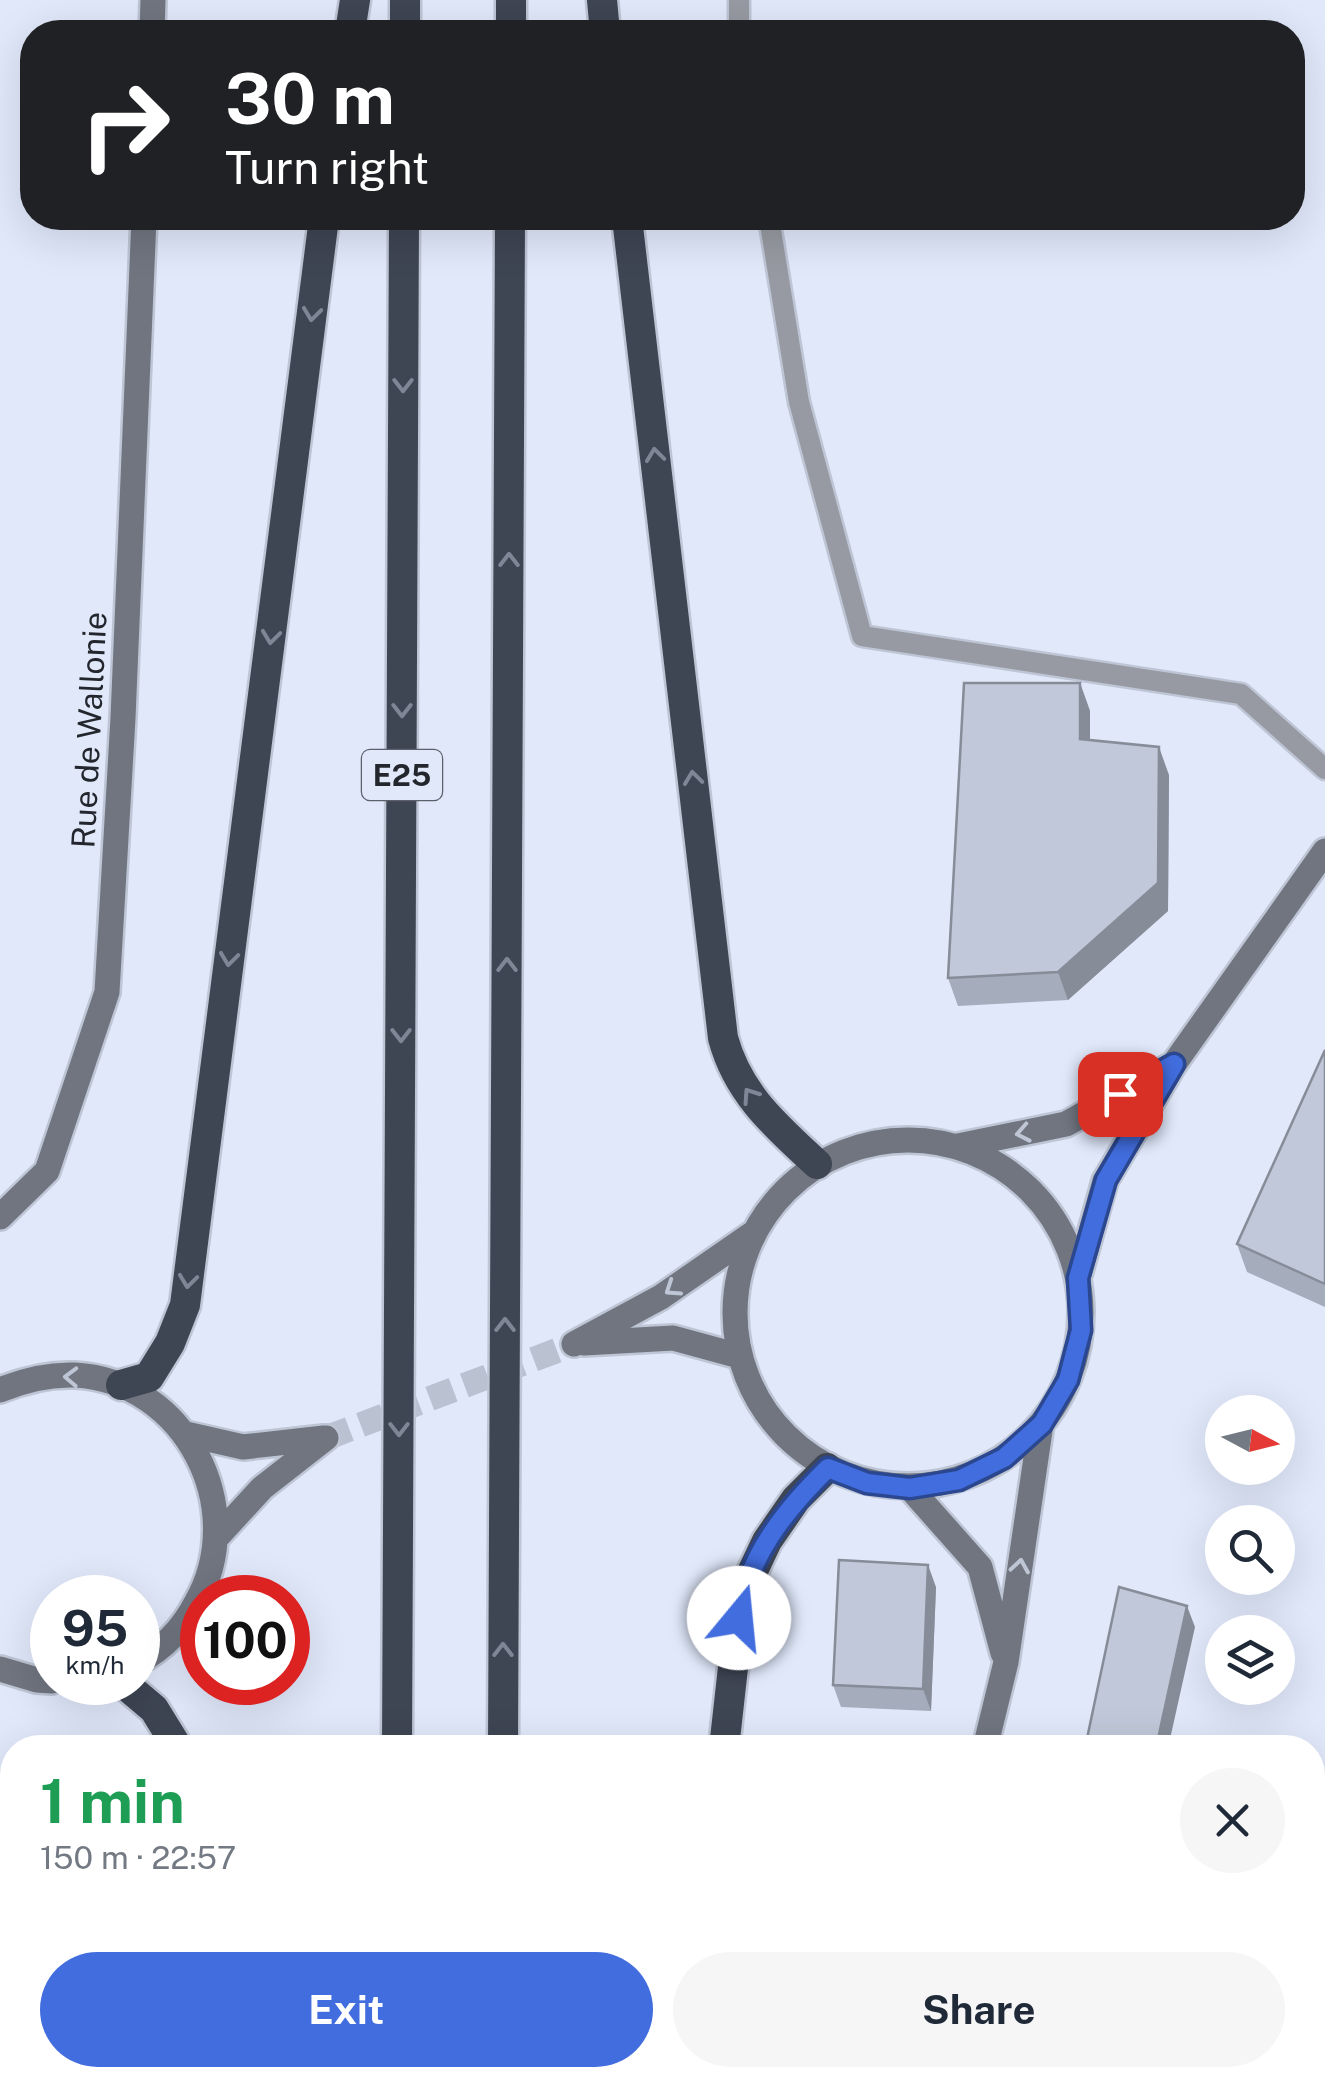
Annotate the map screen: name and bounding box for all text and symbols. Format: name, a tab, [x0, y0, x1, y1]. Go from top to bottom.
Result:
text: 30 m	[225, 57, 395, 140]
icon: right	[60, 60, 190, 190]
text: Turn right	[225, 141, 429, 194]
one-way arrow	[302, 307, 323, 323]
one-way arrow	[393, 377, 414, 393]
one-way arrow	[645, 447, 666, 463]
one-way arrow	[498, 551, 520, 566]
street label: Rue de Wallonie	[64, 611, 114, 849]
one-way arrow	[261, 628, 282, 645]
one-way arrow	[391, 702, 413, 718]
road number: E25	[362, 750, 442, 800]
one-way arrow	[683, 770, 704, 786]
one-way arrow	[219, 951, 240, 967]
one-way arrow	[496, 957, 518, 972]
one-way arrow	[390, 1027, 411, 1043]
pin	[1078, 1052, 1163, 1137]
icon: arrive	[1093, 1067, 1148, 1122]
one-way arrow	[743, 1087, 762, 1105]
one-way arrow	[1015, 1122, 1032, 1143]
one-way arrow	[178, 1273, 199, 1290]
one-way arrow	[664, 1277, 683, 1295]
one-way arrow	[494, 1317, 516, 1332]
one-way arrow	[63, 1367, 79, 1388]
north arrow	[1205, 1395, 1295, 1485]
map controls	[1205, 1395, 1295, 1705]
one-way arrow	[388, 1422, 410, 1438]
button: search	[1205, 1505, 1295, 1595]
one-way arrow	[1009, 1558, 1030, 1574]
position arrow	[687, 1566, 791, 1670]
speed limit sign: 100	[180, 1575, 310, 1705]
text: 95	[62, 1598, 128, 1657]
button: layers	[1205, 1615, 1295, 1705]
one-way arrow	[493, 1642, 514, 1658]
text: km/h	[66, 1650, 124, 1680]
text: 1 min	[40, 1766, 185, 1837]
button: close	[1180, 1768, 1285, 1873]
text: 150 m · 22:57	[40, 1839, 236, 1876]
button: Exit	[40, 1952, 653, 2067]
button: Share	[673, 1952, 1285, 2067]

